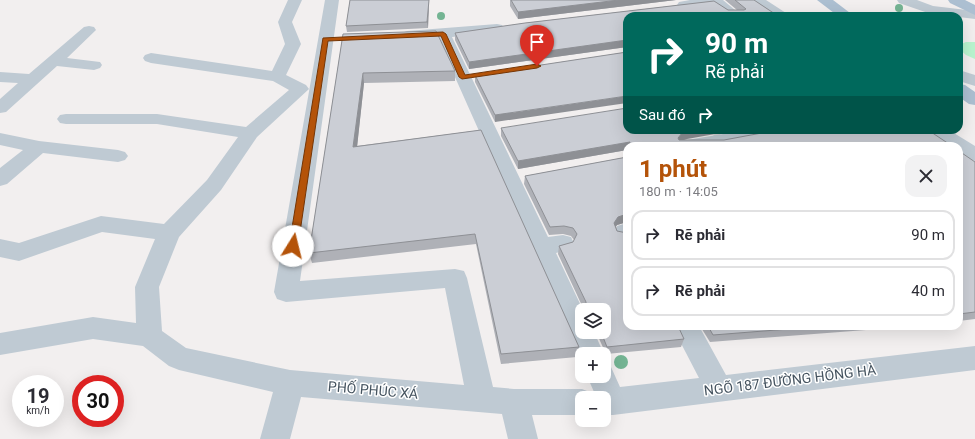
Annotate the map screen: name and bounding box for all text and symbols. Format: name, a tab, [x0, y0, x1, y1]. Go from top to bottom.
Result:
pin	[520, 25, 554, 66]
text: 90 m	[705, 27, 768, 60]
icon: right	[639, 28, 691, 80]
icon: arrive	[526, 31, 548, 53]
text: Rẽ phải	[705, 61, 764, 82]
icon: right	[694, 104, 716, 126]
text: Sau đó	[639, 106, 686, 124]
text: 1 phút	[639, 155, 707, 183]
button: close	[905, 155, 947, 197]
text: 180 m · 14:05	[639, 184, 718, 199]
icon: right	[641, 224, 663, 246]
position arrow	[272, 225, 314, 267]
text: Rẽ phải	[675, 226, 725, 244]
text: 90 m	[911, 226, 945, 244]
icon: right	[641, 280, 663, 302]
text: Rẽ phải	[675, 282, 725, 300]
text: 40 m	[911, 282, 945, 300]
map controls	[575, 303, 611, 427]
button: layers	[575, 303, 611, 339]
button: +	[575, 347, 611, 383]
street label: NGÕ 187 ĐƯỜNG HỒNG HÀ	[703, 360, 877, 399]
speed limit sign: 30	[72, 375, 124, 427]
street label: PHỐ PHÚC XÁ	[327, 376, 419, 402]
text: 19	[27, 384, 49, 408]
button: −	[575, 391, 611, 427]
text: km/h	[26, 405, 50, 416]

